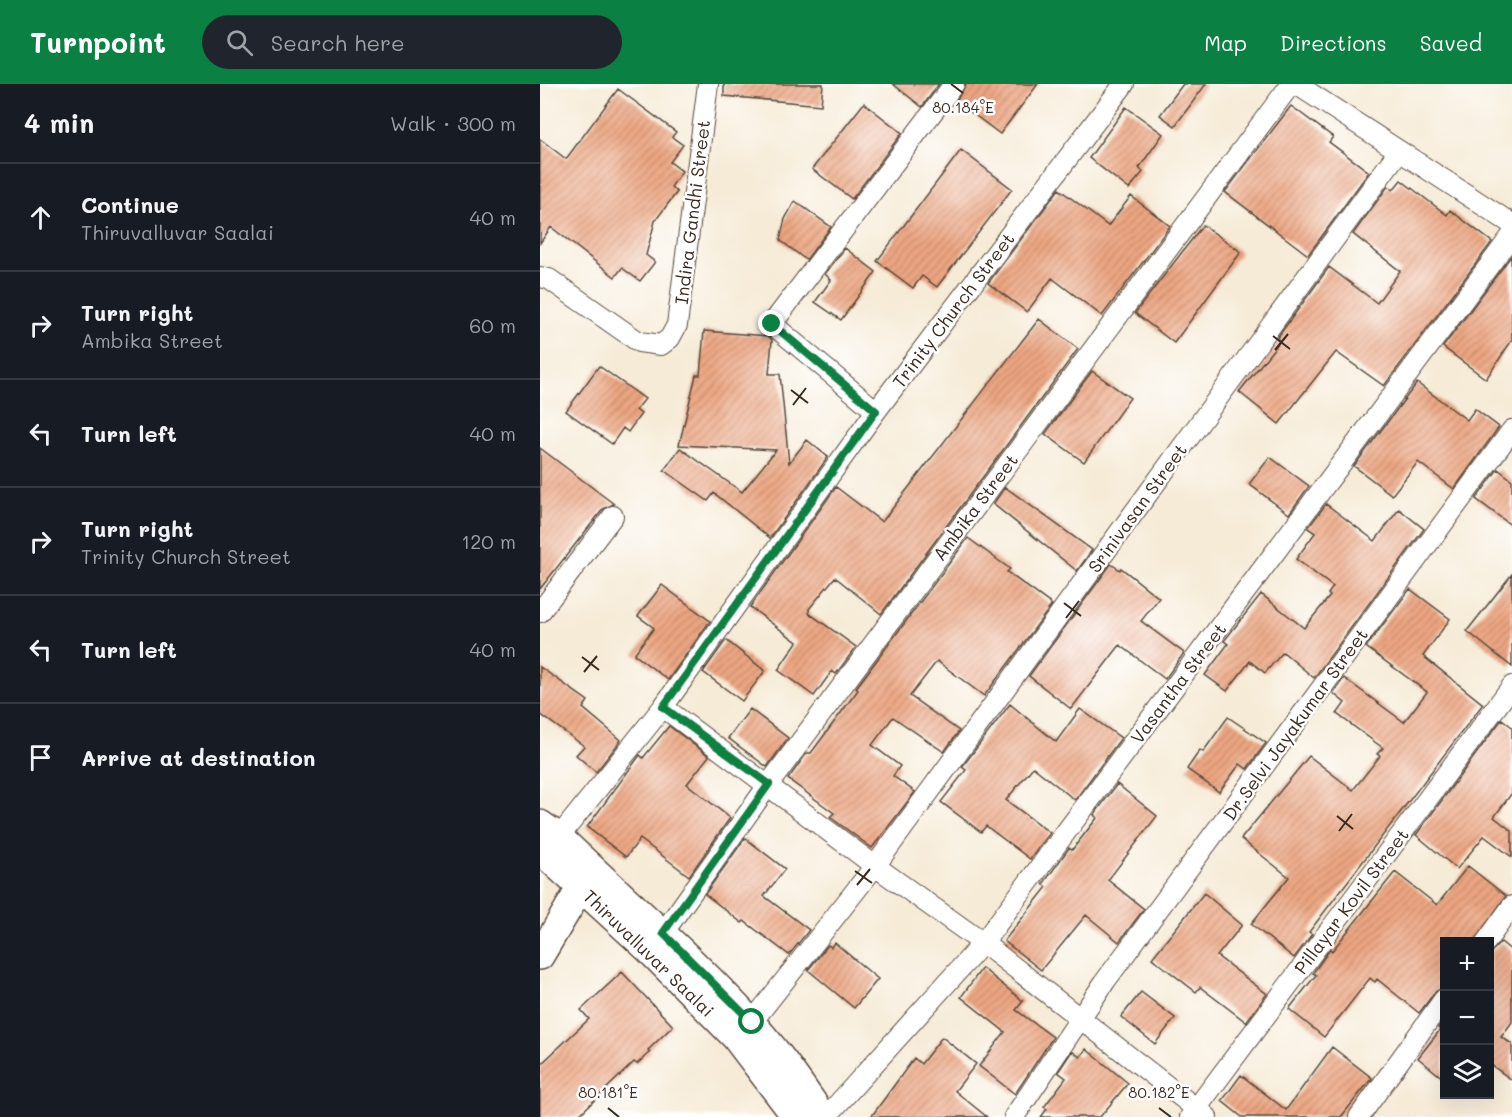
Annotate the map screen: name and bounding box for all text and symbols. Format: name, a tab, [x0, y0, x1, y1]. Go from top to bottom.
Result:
search box	[202, 15, 622, 69]
text: Turnpoint	[30, 24, 166, 60]
icon: search	[223, 26, 256, 59]
text: Search here	[271, 28, 405, 57]
text: Map	[1204, 29, 1247, 56]
text: Directions	[1280, 29, 1387, 56]
text: Saved	[1420, 29, 1482, 56]
text: 80.184°E	[932, 97, 994, 117]
text: 4 min	[24, 106, 94, 140]
text: Walk · 300 m	[390, 110, 516, 136]
street label: Indira Gandhi Street	[669, 119, 715, 305]
text: Continue	[81, 190, 179, 219]
icon: ahead	[24, 201, 57, 234]
text: 40 m	[470, 204, 516, 230]
text: Thiruvalluvar Saalai	[81, 219, 274, 245]
street label: Trinity Church Street	[887, 227, 1019, 393]
text: Turn right	[81, 298, 193, 327]
icon: right	[24, 309, 57, 342]
route end	[758, 310, 784, 336]
text: 60 m	[469, 312, 516, 338]
text: Ambika Street	[81, 327, 223, 353]
icon: left	[24, 417, 57, 450]
text: Turn left	[81, 419, 177, 448]
text: 40 m	[470, 420, 516, 446]
street label: Srinivasan Street	[1082, 439, 1192, 577]
street label: Ambika Street	[927, 449, 1023, 565]
text: Turn right	[81, 514, 193, 543]
icon: right	[24, 525, 57, 558]
text: 120 m	[461, 528, 516, 554]
text: Trinity Church Street	[81, 543, 291, 569]
street label: Vasantha Street	[1125, 618, 1231, 748]
street label: Dr.Selvi Jayakumar Street	[1217, 623, 1373, 825]
icon: left	[24, 633, 57, 666]
text: Turn left	[81, 635, 177, 664]
text: 40 m	[470, 636, 516, 662]
icon: arrive	[24, 741, 57, 774]
text: Arrive at destination	[81, 743, 316, 772]
street label: Pillayar Kovil Street	[1288, 823, 1414, 979]
street label: Thiruvalluvar Saalai	[578, 884, 720, 1022]
map controls	[1440, 937, 1494, 1099]
button: +	[1440, 937, 1494, 991]
button: −	[1440, 991, 1494, 1045]
route start	[738, 1008, 764, 1034]
button: layers	[1440, 1045, 1494, 1099]
text: 80.181°E	[578, 1082, 638, 1102]
text: 80.182°E	[1128, 1082, 1190, 1102]

